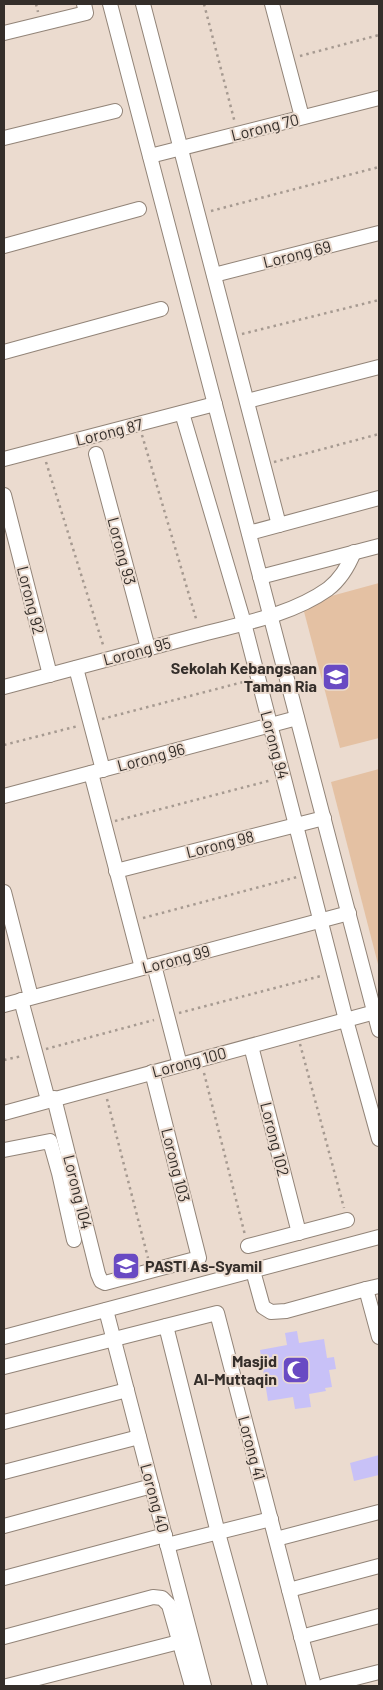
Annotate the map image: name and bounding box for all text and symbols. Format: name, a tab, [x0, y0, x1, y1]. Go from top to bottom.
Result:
street label: Lorong 70	[229, 109, 301, 144]
street label: Lorong 69	[261, 236, 333, 271]
street label: Lorong 87	[73, 414, 145, 449]
street label: Lorong 93	[104, 515, 141, 587]
street label: Lorong 92	[14, 564, 49, 636]
street label: Lorong 95	[101, 632, 173, 669]
place label: Sekolah Kebangsaan Taman Ria	[171, 658, 317, 695]
school or university icon: Sekolah Kebangsaan Taman Ria	[321, 662, 351, 692]
street label: Lorong 94	[257, 709, 294, 781]
street label: Lorong 96	[115, 738, 187, 775]
street label: Lorong 98	[184, 826, 256, 861]
street label: Lorong 99	[140, 940, 212, 977]
street label: Lorong 100	[150, 1042, 228, 1081]
street label: Lorong 102	[257, 1100, 294, 1178]
street label: Lorong 103	[158, 1126, 195, 1204]
street label: Lorong 104	[60, 1153, 97, 1231]
school or university icon: PASTI As-Syamil	[111, 1251, 141, 1281]
place label: PASTI As-Syamil	[145, 1256, 262, 1275]
place label: Masjid Al-Muttaqin	[193, 1351, 277, 1388]
mosque icon: Masjid Al-Muttaqin	[281, 1355, 311, 1385]
street label: Lorong 41	[235, 1414, 270, 1482]
street label: Lorong 40	[137, 1461, 174, 1534]

